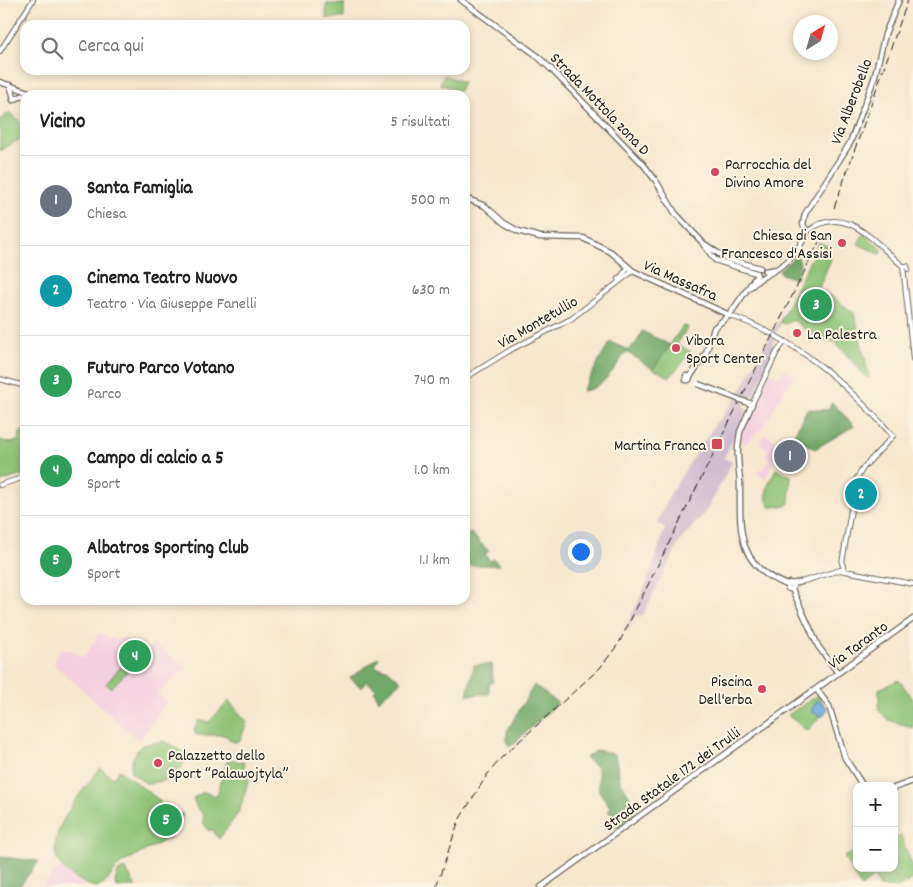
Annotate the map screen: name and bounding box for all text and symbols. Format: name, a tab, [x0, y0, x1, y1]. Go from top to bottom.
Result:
north arrow	[793, 15, 838, 60]
search box	[20, 20, 470, 75]
icon: search	[38, 34, 66, 62]
text: Cerca qui	[78, 34, 144, 61]
street label: Strada Mottola zona D	[544, 48, 655, 161]
street label: Via Alberobello	[825, 56, 879, 148]
text: Vicino	[40, 108, 85, 138]
text: 5 risultati	[390, 111, 450, 134]
place label: Parrocchia del Divino Amore	[725, 154, 812, 195]
marker: Parrocchia del Divino Amore	[709, 166, 721, 178]
text: Santa Famiglia	[87, 176, 193, 203]
text: 1	[54, 189, 58, 212]
text: 500 m	[410, 189, 450, 212]
text: Chiesa	[87, 203, 126, 226]
place label: Chiesa di San Francesco d'Assisi	[721, 225, 832, 266]
marker: Chiesa di San Francesco d'Assisi	[836, 237, 848, 249]
street label: Via Massafra	[639, 255, 721, 308]
text: Cinema Teatro Nuovo	[87, 266, 237, 293]
text: 2	[53, 279, 60, 302]
text: 630 m	[412, 279, 450, 302]
pin: 3	[800, 286, 832, 324]
street label: Via Montetullio	[494, 291, 583, 355]
text: Teatro · Via Giuseppe Fanelli	[87, 293, 256, 316]
place label: La Palestra	[807, 324, 877, 347]
marker: La Palestra	[791, 327, 803, 339]
place label: Vibora Sport Center	[686, 330, 764, 371]
marker: Vibora Sport Center	[670, 342, 682, 354]
text: Futuro Parco Votano	[87, 356, 235, 383]
text: 3	[52, 369, 60, 392]
text: 740 m	[414, 369, 450, 392]
text: Parco	[87, 383, 121, 406]
place label: Martina Franca	[614, 435, 706, 458]
marker: Martina Franca	[710, 437, 724, 451]
pin: 1	[774, 437, 806, 475]
text: Campo di calcio a 5	[87, 446, 224, 473]
text: 4	[53, 459, 59, 482]
text: 1.0 km	[414, 459, 450, 482]
text: Sport	[87, 473, 120, 496]
pin: 2	[845, 475, 877, 513]
text: Albatros Sporting Club	[87, 536, 249, 563]
your location	[568, 539, 594, 565]
text: 5	[52, 549, 60, 572]
text: 1.1 km	[419, 549, 450, 572]
text: Sport	[87, 563, 120, 586]
street label: Via Taranto	[824, 616, 893, 676]
pin: 4	[119, 637, 151, 675]
place label: Piscina Dell'erba	[699, 671, 752, 712]
marker: Piscina Dell'erba	[756, 683, 768, 695]
street label: Strada Statale 172 dei Trulli	[599, 722, 746, 838]
place label: Palazzetto dello Sport “Palawojtyla”	[168, 745, 289, 786]
marker: Palazzetto dello Sport “Palawojtyla”	[152, 757, 164, 769]
map controls	[853, 782, 898, 872]
button: +	[853, 782, 898, 827]
pin: 5	[150, 801, 182, 839]
button: −	[853, 827, 898, 872]

